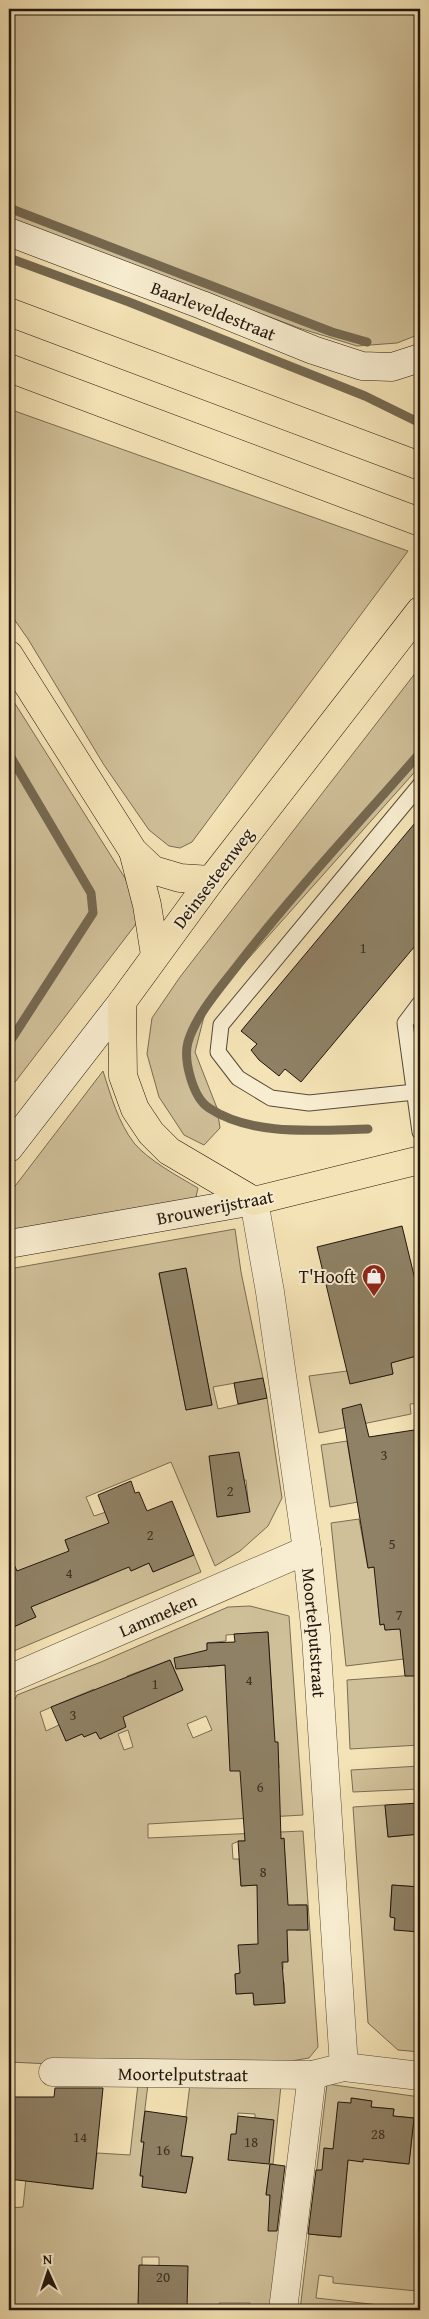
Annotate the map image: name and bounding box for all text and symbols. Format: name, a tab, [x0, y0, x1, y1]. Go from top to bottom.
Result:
street label: Baarleveldestraat	[147, 273, 281, 347]
street label: Deinsesteenweg	[166, 822, 260, 934]
house number: 1	[359, 937, 367, 958]
street label: Brouwerijstraat	[154, 1182, 276, 1232]
place label: T'Hooft	[299, 1263, 357, 1290]
shop icon: T'Hooft	[361, 1263, 387, 1297]
house number: 3	[380, 1444, 388, 1465]
house number: 2	[226, 1480, 234, 1501]
house number: 2	[146, 1524, 154, 1545]
house number: 5	[388, 1533, 396, 1554]
house number: 4	[65, 1562, 73, 1583]
street label: Moortelputstraat	[295, 1566, 334, 1699]
street label: Lammeken	[114, 1586, 201, 1643]
house number: 7	[395, 1604, 403, 1625]
house number: 4	[245, 1669, 253, 1690]
house number: 1	[151, 1673, 159, 1694]
house number: 3	[69, 1704, 77, 1725]
house number: 6	[256, 1776, 264, 1797]
house number: 8	[259, 1861, 267, 1882]
street label: Moortelputstraat	[118, 2059, 249, 2088]
house number: 28	[371, 2123, 385, 2144]
house number: 14	[73, 2126, 87, 2147]
house number: 18	[244, 2131, 258, 2152]
house number: 16	[156, 2139, 170, 2160]
north arrow	[22, 2246, 72, 2296]
text: N	[42, 2249, 53, 2269]
house number: 20	[156, 2266, 170, 2287]

